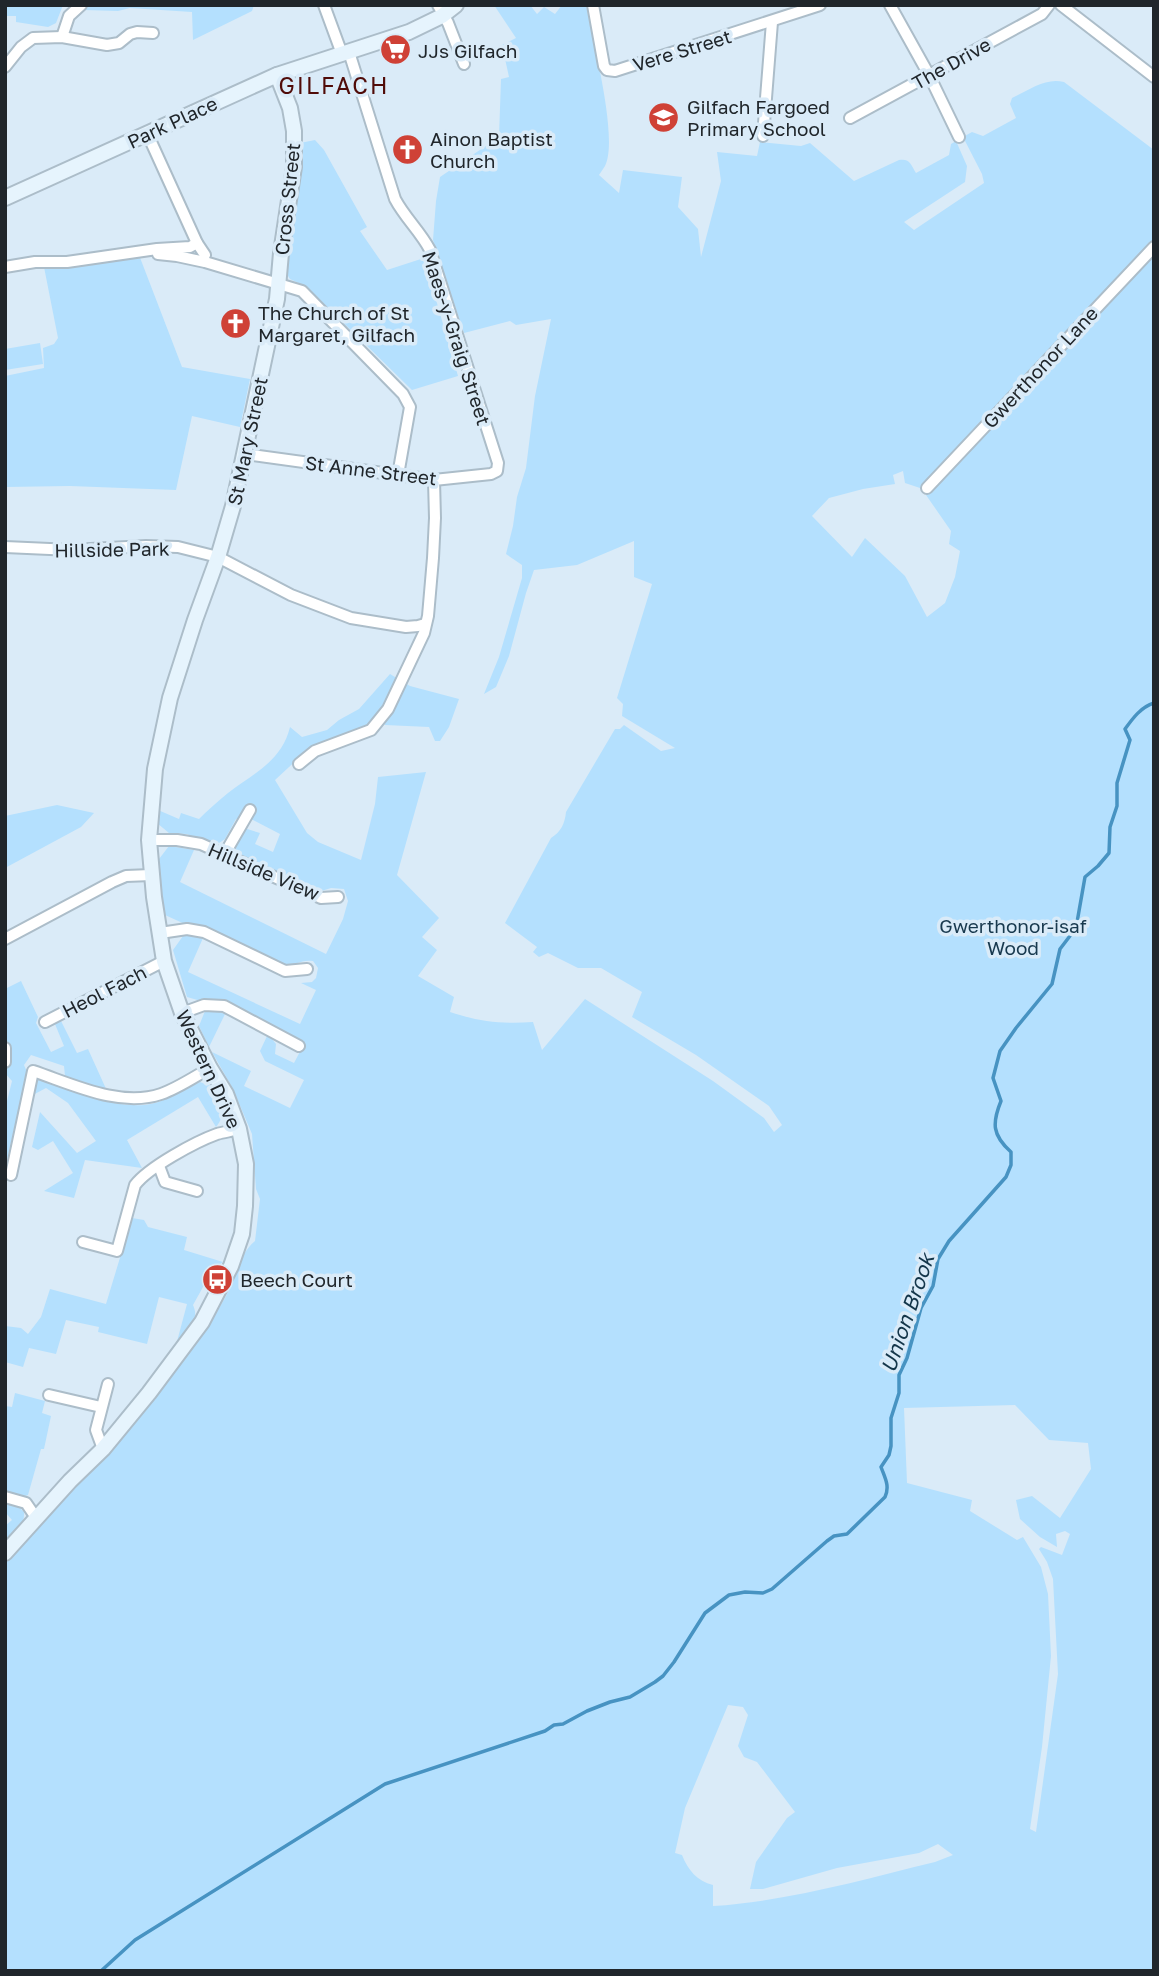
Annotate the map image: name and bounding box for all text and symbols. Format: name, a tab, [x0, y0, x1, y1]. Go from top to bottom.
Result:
street label: Vere Street	[630, 24, 734, 76]
street label: The Drive	[908, 32, 994, 94]
supermarket icon: JJs Gilfach	[378, 33, 412, 67]
place label: JJs Gilfach	[418, 39, 517, 62]
district label: GILFACH	[279, 71, 389, 99]
street label: Park Place	[123, 91, 221, 153]
place label: Gilfach Fargoed Primary School	[687, 95, 830, 140]
school or university icon: Gilfach Fargoed Primary School	[647, 100, 681, 134]
place label: Ainon Baptist Church	[430, 127, 553, 172]
church icon: Ainon Baptist Church	[390, 132, 424, 166]
street label: Cross Street	[270, 142, 304, 256]
street label: Maes-y-Graig Street	[418, 248, 496, 428]
place label: The Church of St Margaret, Gilfach	[258, 301, 415, 346]
street label: Gwerthonor Lane	[978, 301, 1102, 433]
church icon: The Church of St Margaret, Gilfach	[218, 306, 252, 340]
street label: St Mary Street	[222, 375, 272, 507]
street label: St Anne Street	[304, 451, 438, 489]
street label: Hillside Park	[54, 536, 170, 562]
street label: Hillside View	[205, 837, 323, 905]
park label: Gwerthonor-isaf Wood	[939, 914, 1087, 959]
street label: Heol Fach	[58, 960, 150, 1022]
street label: Western Drive	[172, 1006, 246, 1132]
water label: Union Brook	[875, 1248, 940, 1376]
bus stop icon: Beech Court	[200, 1262, 234, 1296]
place label: Beech Court	[240, 1268, 353, 1291]

